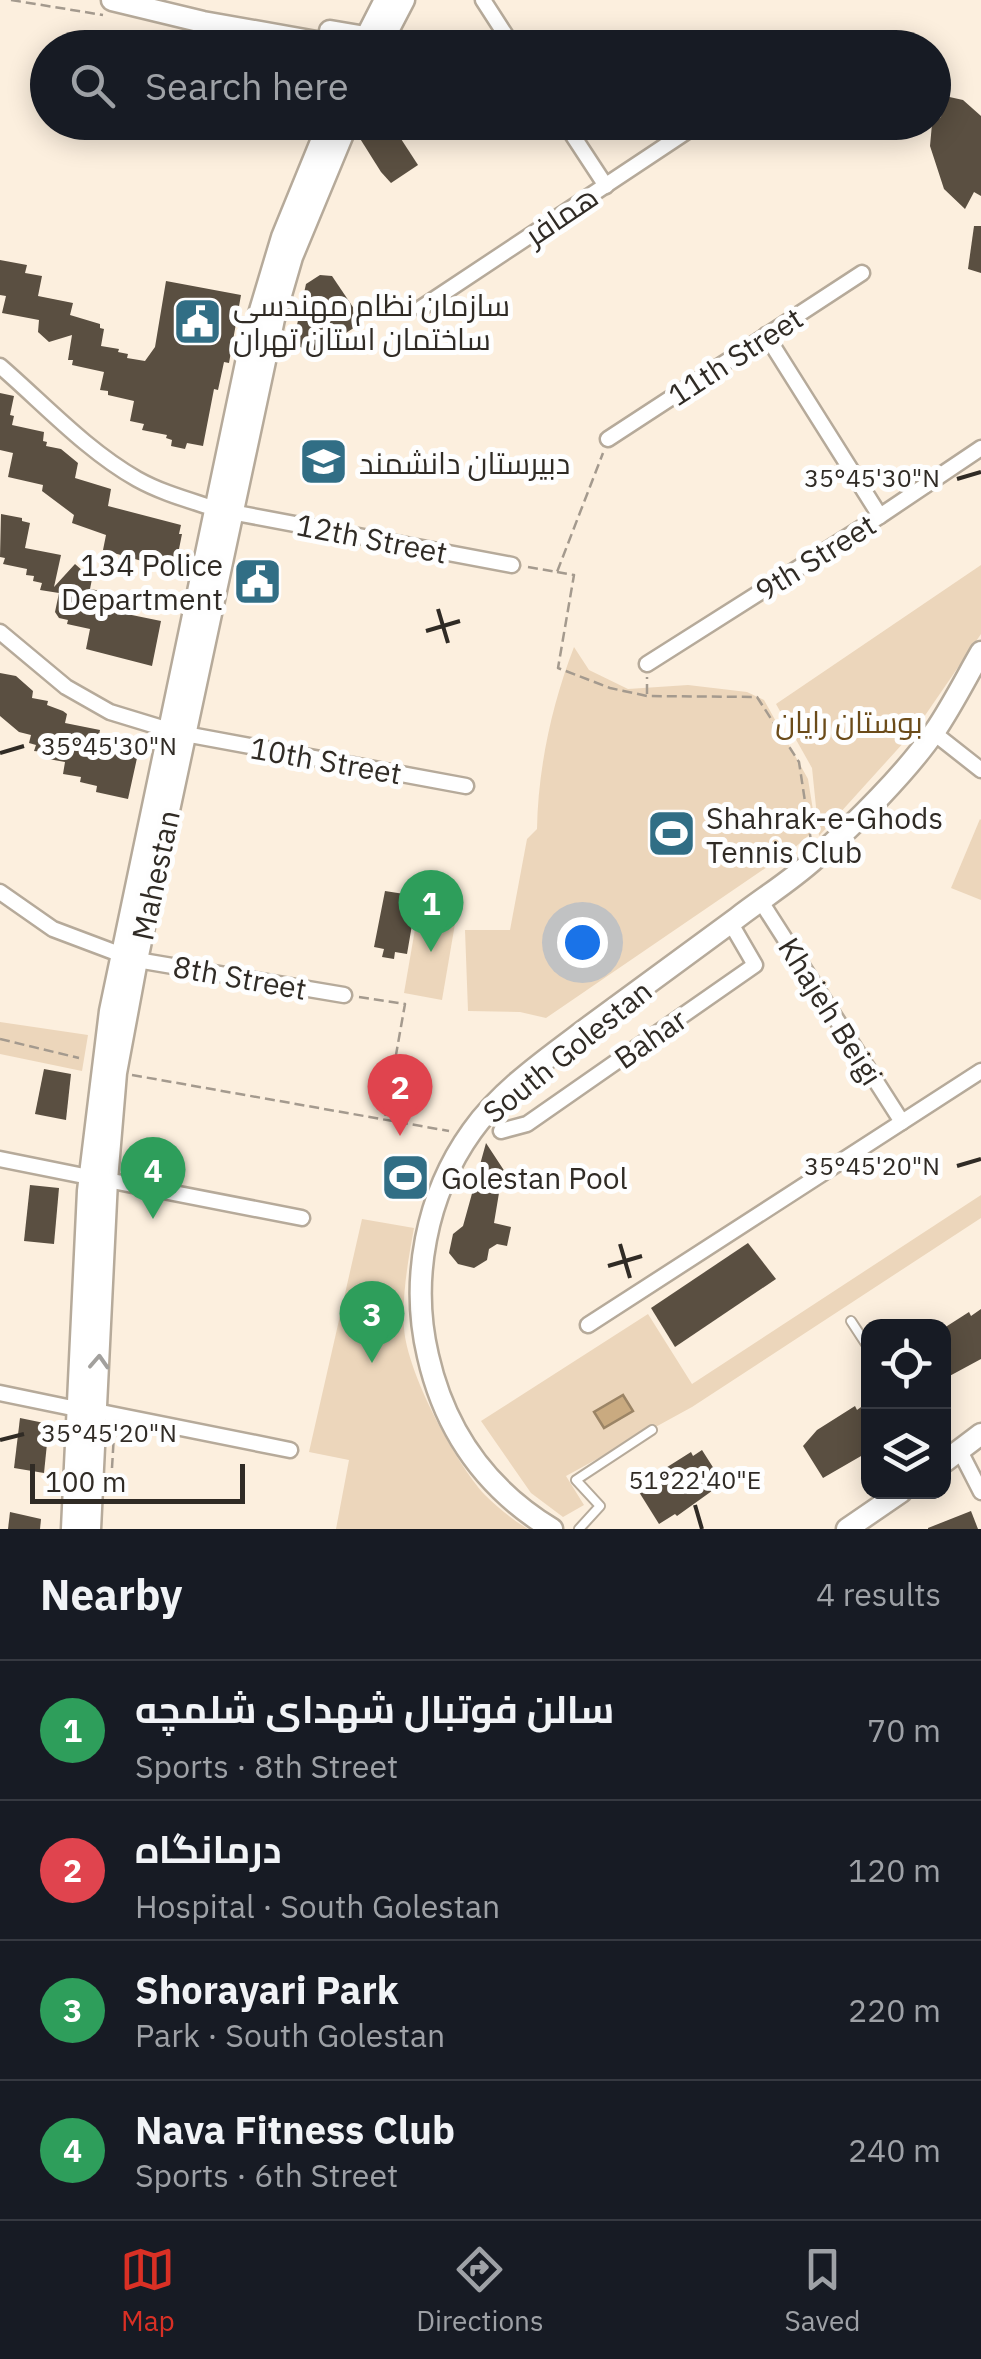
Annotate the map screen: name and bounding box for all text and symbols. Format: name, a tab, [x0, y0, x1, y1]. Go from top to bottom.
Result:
search box	[30, 30, 951, 140]
icon: search	[65, 58, 120, 113]
text: Search here	[145, 61, 349, 110]
street label: همافر	[515, 176, 605, 255]
place label: سازمان نظام مهندسی ساختمان استان تهران	[233, 285, 510, 358]
public building icon: سازمان نظام مهندسی ساختمان استان تهران	[172, 295, 224, 347]
street label: 11th Street	[660, 298, 810, 414]
school or university icon: دبیرستان دانشمند	[298, 436, 350, 488]
place label: دبیرستان دانشمند	[359, 443, 570, 482]
text: 35°45'30"N	[804, 461, 940, 494]
street label: 12th Street	[293, 504, 451, 572]
street label: 9th Street	[747, 505, 883, 609]
place label: 134 Police Department	[61, 545, 223, 618]
public building icon: 134 Police Department	[232, 555, 284, 607]
park label: بوستان رایان	[775, 702, 923, 741]
street label: 10th Street	[247, 728, 405, 792]
text: 35°45'30"N	[41, 729, 177, 762]
place label: Shahrak-e-Ghods Tennis Club	[706, 798, 943, 871]
street label: Mahestan	[122, 806, 188, 944]
sports icon: Shahrak-e-Ghods Tennis Club	[645, 808, 697, 860]
pin: 1	[398, 870, 464, 952]
your location	[557, 917, 608, 968]
street label: Khajeh Beigi	[770, 930, 892, 1092]
street label: 8th Street	[170, 946, 310, 1008]
street label: South Golestan	[475, 971, 659, 1131]
street label: Bahar	[606, 999, 694, 1077]
pin: 2	[368, 1054, 432, 1136]
pin: 4	[120, 1136, 186, 1219]
text: 35°45'20"N	[804, 1149, 940, 1182]
sports icon: Golestan Pool	[380, 1151, 432, 1203]
place label: Golestan Pool	[441, 1158, 628, 1197]
pin: 3	[340, 1280, 404, 1363]
map controls	[861, 1319, 951, 1499]
button: locate	[861, 1319, 951, 1409]
one-way arrow	[88, 1353, 109, 1369]
button: layers	[861, 1409, 951, 1499]
text: 35°45'20"N	[41, 1416, 177, 1449]
scale bar	[30, 1459, 245, 1504]
text: 100 m	[45, 1463, 126, 1500]
text: 51°22'40"E	[629, 1463, 761, 1496]
text: Nearby	[40, 1567, 182, 1622]
text: 4 results	[816, 1573, 941, 1615]
text: سالن فوتبال شهدای شلمچه	[135, 1684, 614, 1733]
text: 1	[63, 1709, 82, 1751]
text: 70 m	[867, 1709, 941, 1751]
text: Sports · 8th Street	[135, 1745, 398, 1787]
text: درمانگاه	[135, 1824, 282, 1873]
text: 2	[63, 1849, 82, 1891]
text: 120 m	[848, 1849, 941, 1891]
text: Hospital · South Golestan	[135, 1885, 500, 1927]
text: Shorayari Park	[135, 1965, 399, 2014]
text: 3	[63, 1989, 82, 2031]
text: 220 m	[848, 1989, 941, 2031]
text: Park · South Golestan	[135, 2014, 445, 2056]
text: Nava Fitness Club	[135, 2105, 455, 2154]
text: 4	[63, 2129, 82, 2171]
text: 240 m	[848, 2129, 941, 2171]
text: Sports · 6th Street	[135, 2154, 398, 2196]
tab: Map	[120, 2242, 175, 2339]
tab: Directions	[416, 2242, 544, 2339]
tab: Saved	[784, 2242, 861, 2339]

